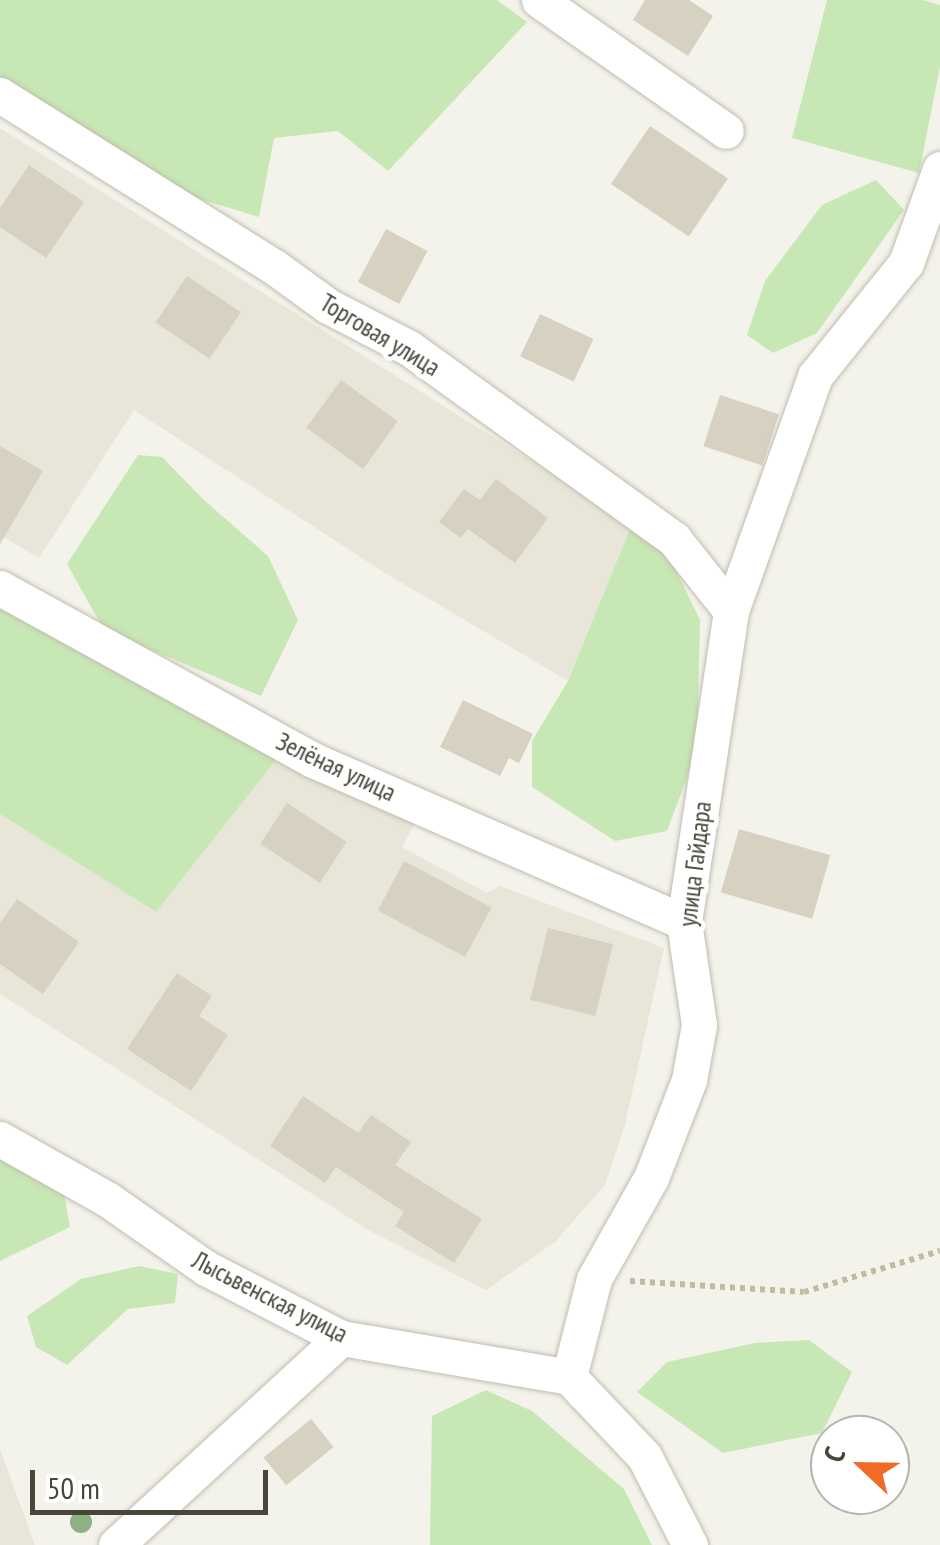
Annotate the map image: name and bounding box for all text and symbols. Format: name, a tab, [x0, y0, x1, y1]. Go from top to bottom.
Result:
street label: Торговая улица	[315, 288, 445, 382]
street label: Зелёная улица	[271, 726, 401, 808]
street label: улица Гайдара	[672, 800, 718, 928]
street label: Лысьвенская улица	[187, 1245, 353, 1349]
north arrow	[810, 1415, 910, 1515]
text: С	[814, 1441, 853, 1467]
scale bar	[35, 1450, 272, 1512]
text: 50 m	[47, 1468, 100, 1507]

